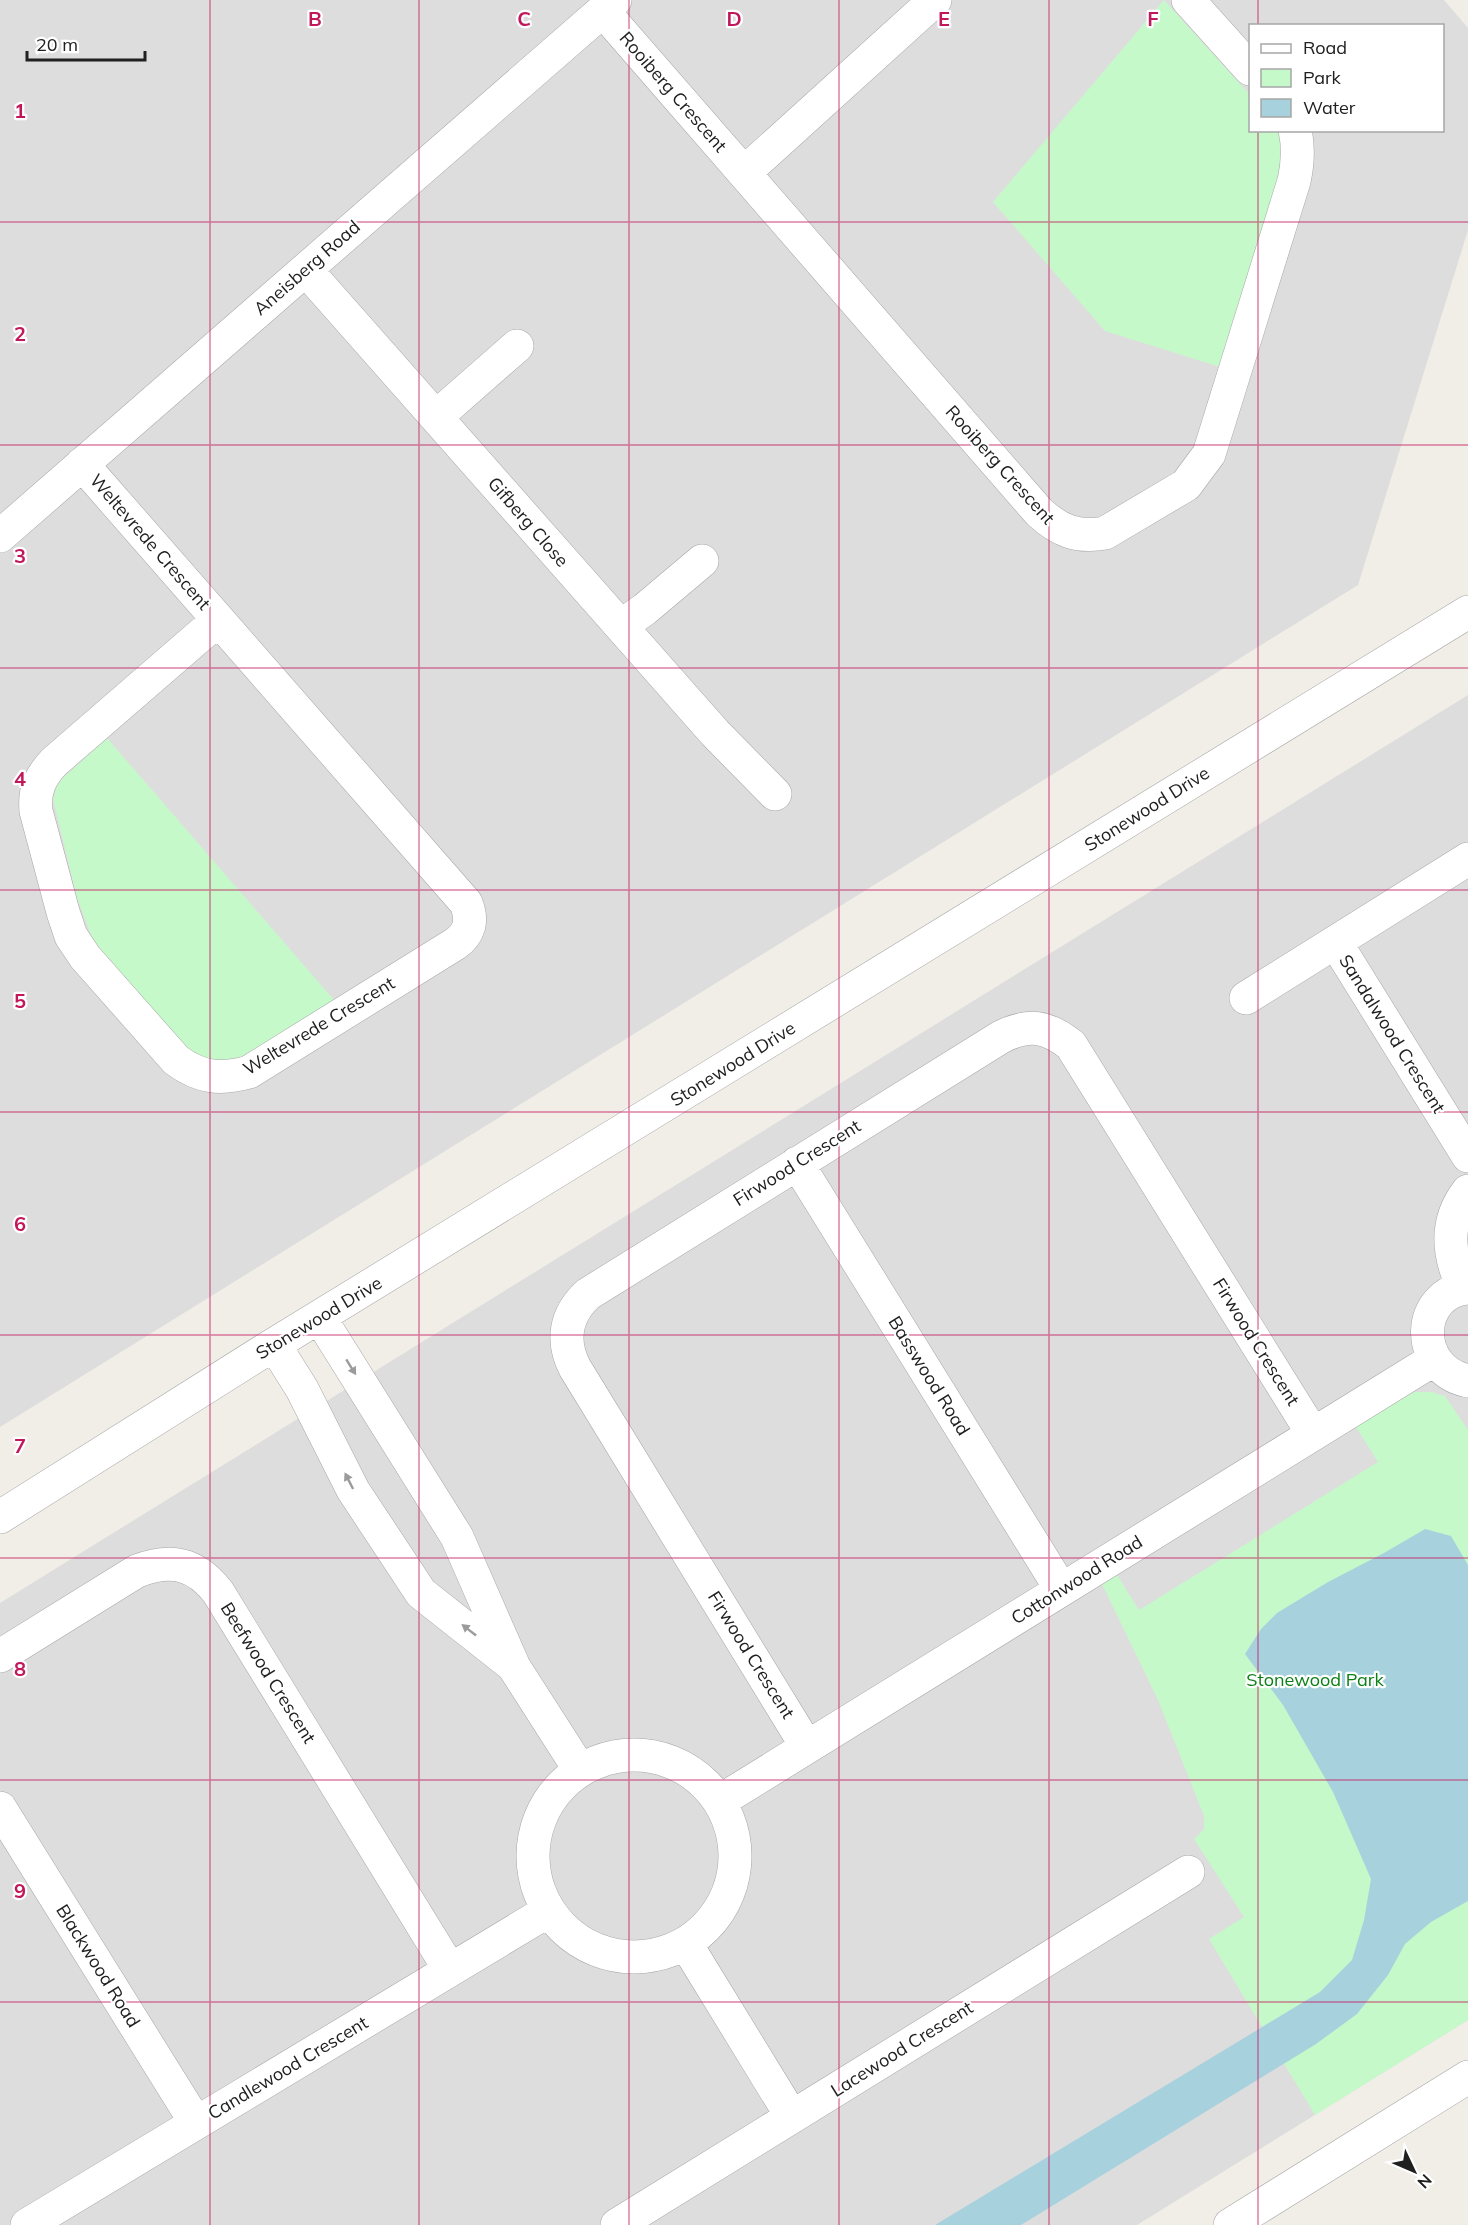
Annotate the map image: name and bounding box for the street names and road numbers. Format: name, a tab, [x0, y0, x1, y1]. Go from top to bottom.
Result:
street label: Rooiberg Crescent	[615, 27, 732, 157]
street label: Aneisberg Road	[249, 215, 365, 320]
street label: Rooiberg Crescent	[941, 400, 1060, 529]
street label: Weltevrede Crescent	[85, 469, 216, 614]
street label: Gifberg Close	[483, 472, 574, 571]
street label: Stonewood Drive	[1080, 761, 1213, 856]
street label: Sandalwood Crescent	[1334, 950, 1451, 1117]
street label: Weltevrede Crescent	[239, 971, 399, 1080]
street label: Stonewood Drive	[666, 1016, 799, 1111]
street label: Firwood Crescent	[729, 1114, 865, 1211]
street label: Stonewood Drive	[252, 1271, 386, 1364]
street label: Firwood Crescent	[1208, 1274, 1305, 1410]
street label: Basswood Road	[884, 1312, 975, 1440]
street label: Cottonwood Road	[1007, 1530, 1147, 1629]
street label: Firwood Crescent	[703, 1587, 800, 1723]
street label: Beefwood Crescent	[216, 1598, 321, 1748]
street label: Blackwood Road	[51, 1900, 146, 2032]
street label: Lacewood Crescent	[826, 1996, 977, 2102]
street label: Candlewood Crescent	[204, 2011, 372, 2124]

